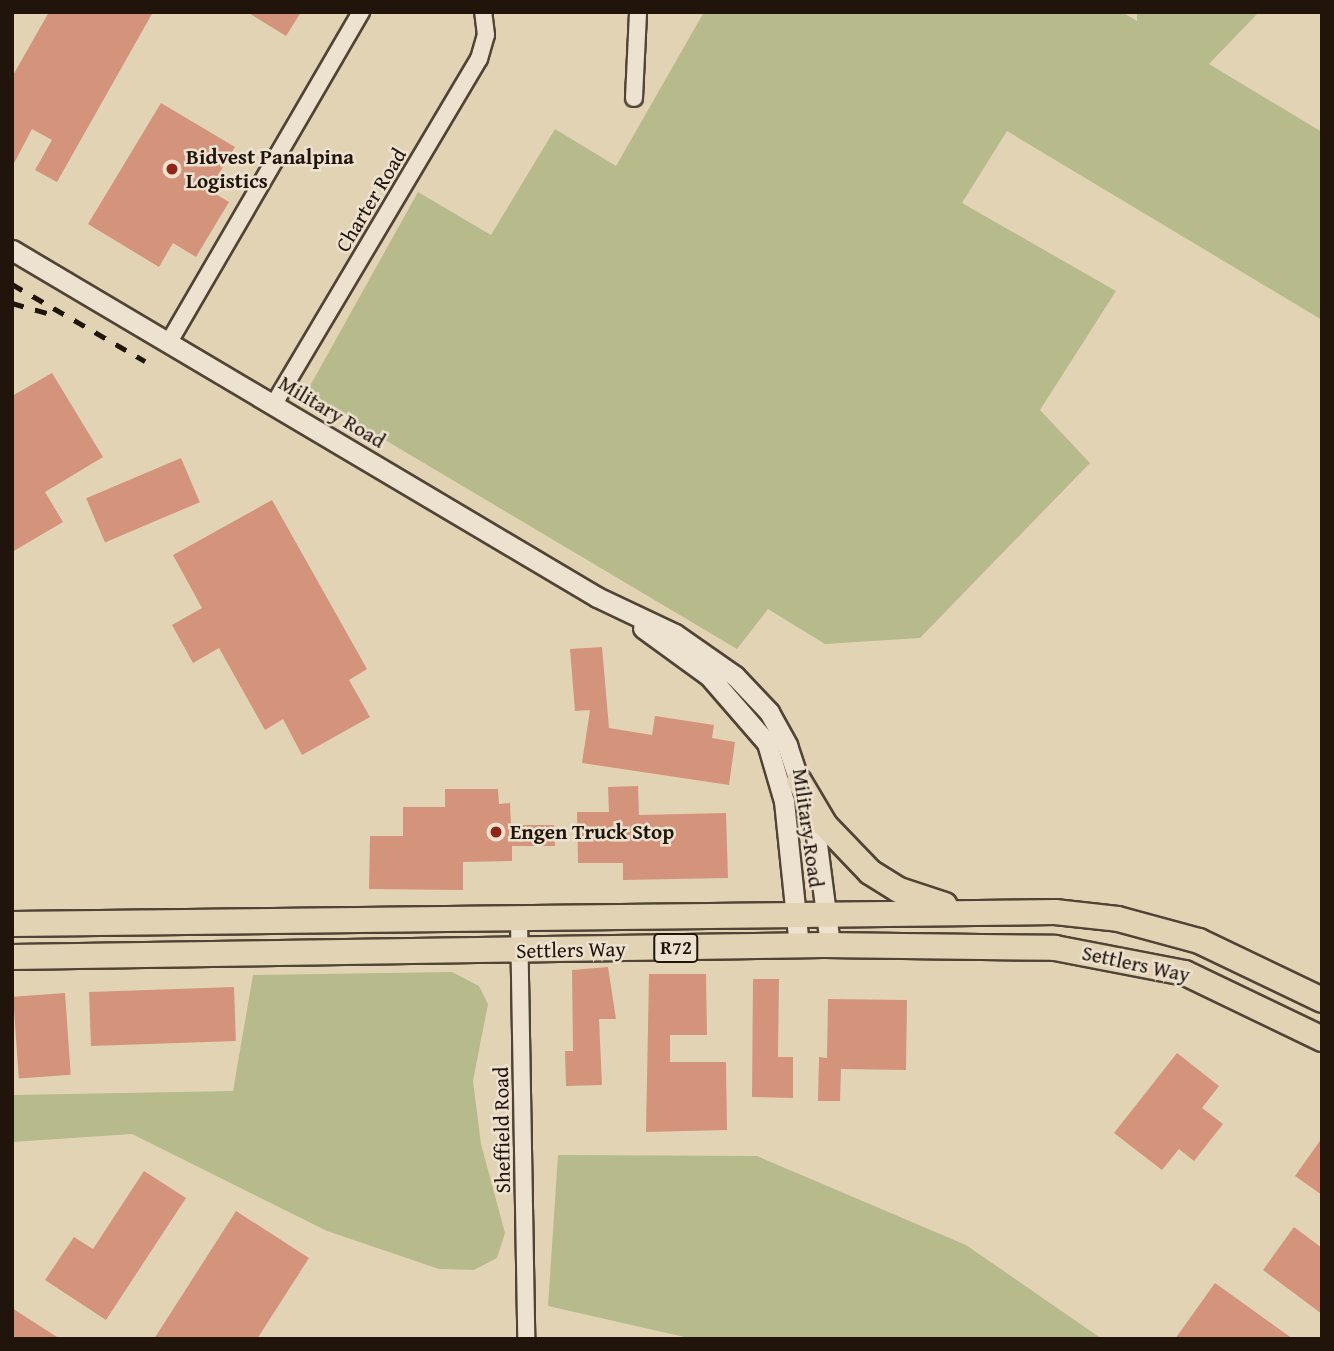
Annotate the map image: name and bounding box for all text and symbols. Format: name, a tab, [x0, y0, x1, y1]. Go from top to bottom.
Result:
place label: Bidvest Panalpina Logistics	[186, 144, 354, 194]
street label: Charter Road	[330, 144, 412, 256]
marker: Bidvest Panalpina Logistics	[164, 161, 180, 177]
street label: Military Road	[274, 370, 390, 454]
street label: Military Road	[787, 767, 829, 889]
place label: Engen Truck Stop	[510, 819, 674, 845]
marker: Engen Truck Stop	[488, 824, 504, 840]
road number: R72	[653, 932, 699, 964]
street label: Settlers Way	[516, 936, 626, 964]
street label: Settlers Way	[1080, 940, 1192, 988]
street label: Sheffield Road	[488, 1066, 516, 1194]

